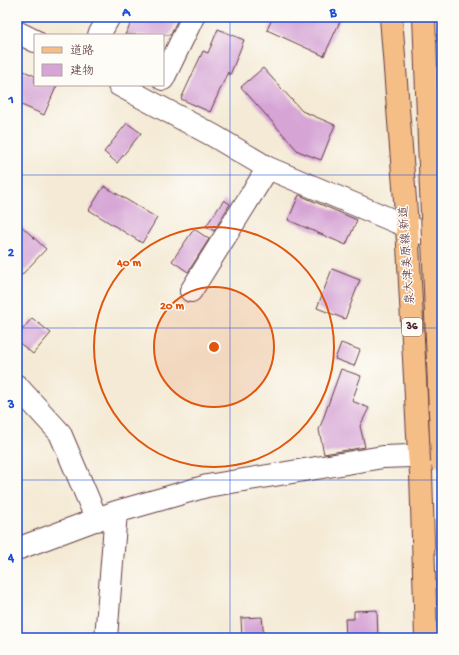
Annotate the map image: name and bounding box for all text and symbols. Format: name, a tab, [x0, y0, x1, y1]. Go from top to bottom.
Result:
text: A	[121, 6, 131, 21]
text: B	[329, 6, 338, 21]
legend	[34, 34, 164, 86]
text: 道路	[70, 44, 94, 59]
text: 建物	[70, 64, 94, 79]
text: 1	[7, 93, 14, 108]
street label: 泉大津美原線 新道	[397, 205, 418, 305]
text: 2	[8, 246, 15, 261]
text: 40 m	[116, 257, 141, 271]
text: 20 m	[160, 300, 185, 314]
road number: 36	[402, 318, 422, 336]
centre of rings	[207, 340, 221, 354]
text: 3	[7, 398, 15, 413]
text: 4	[7, 551, 15, 566]

